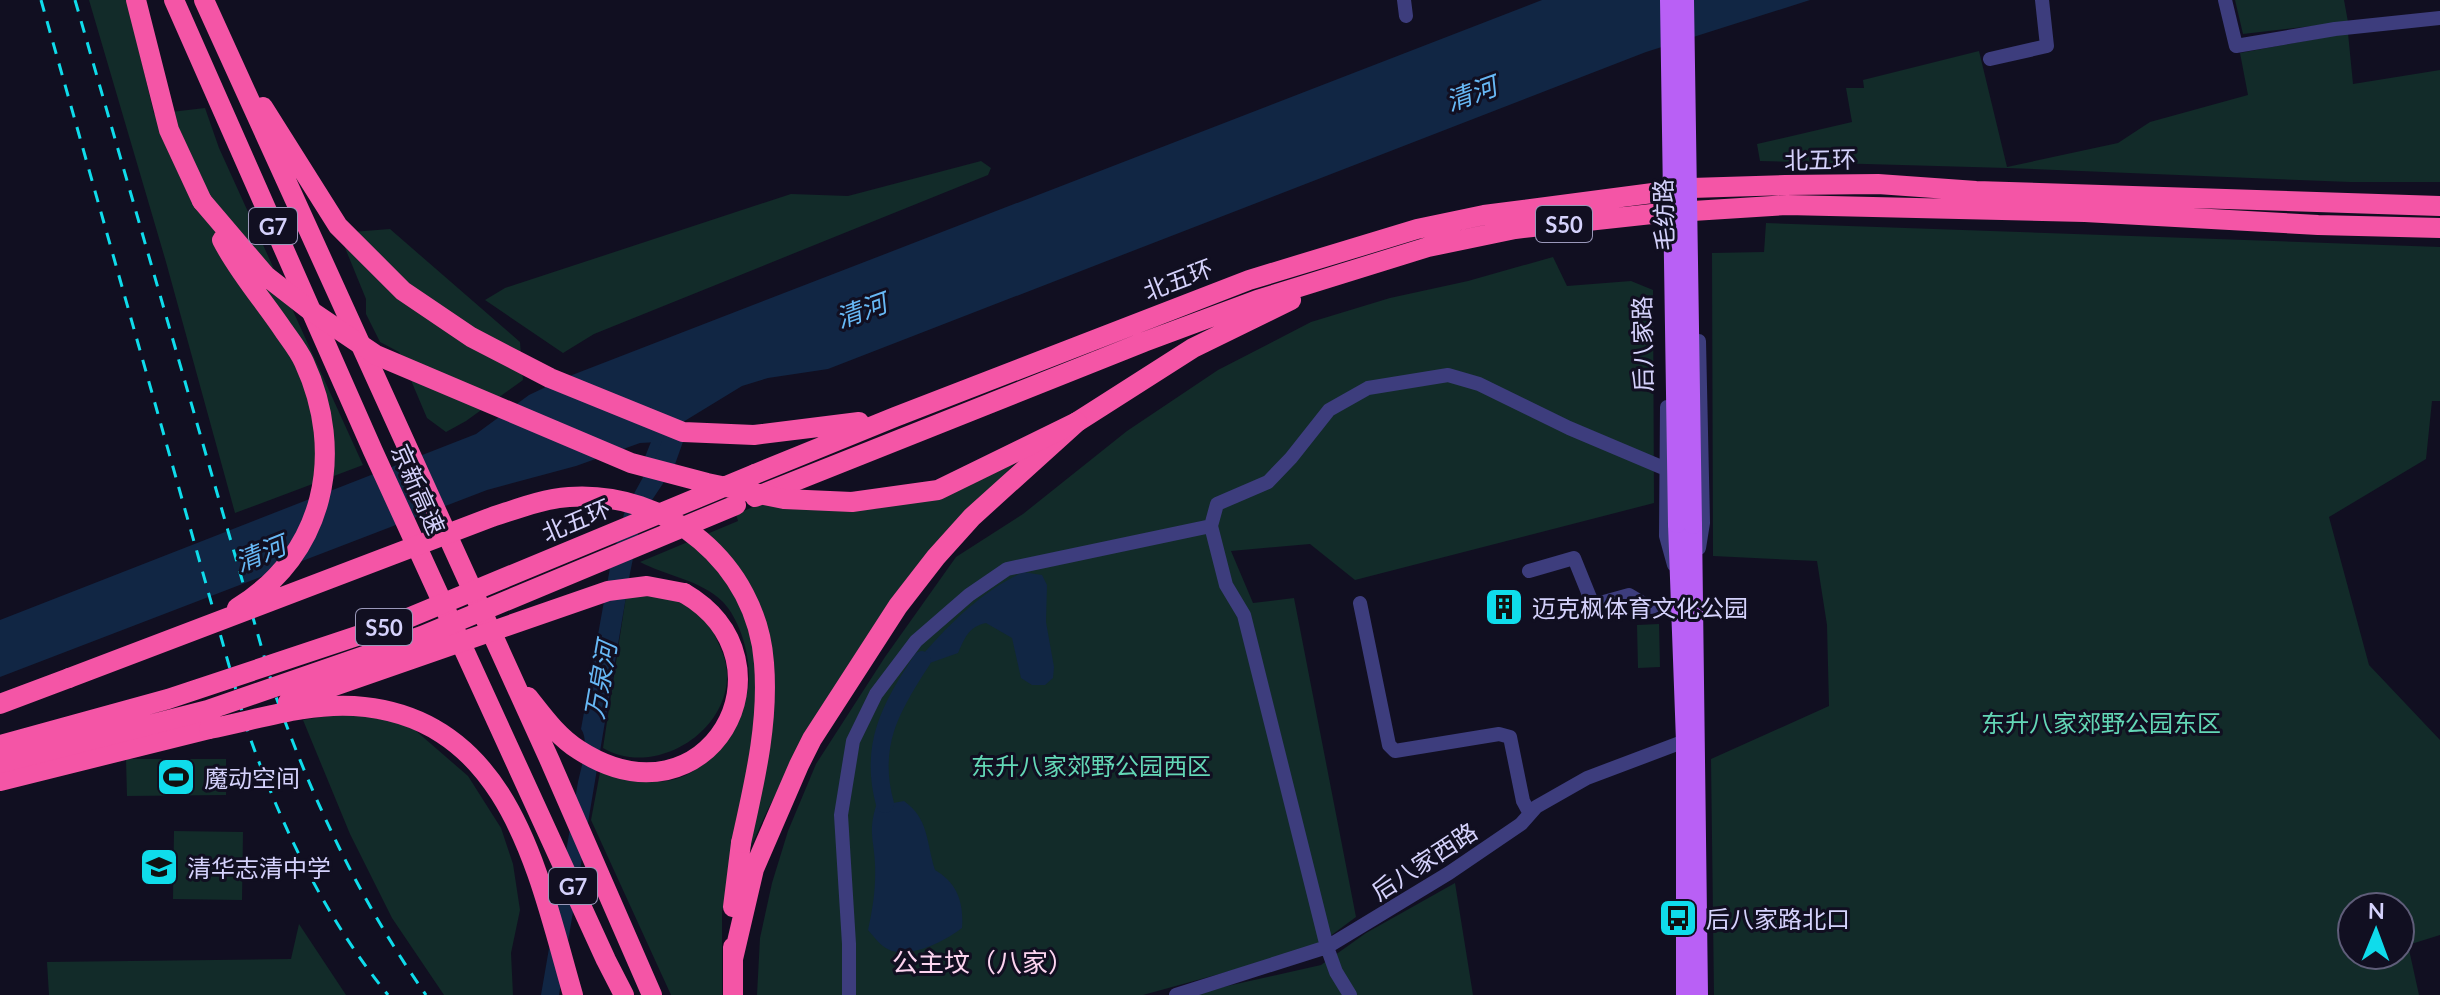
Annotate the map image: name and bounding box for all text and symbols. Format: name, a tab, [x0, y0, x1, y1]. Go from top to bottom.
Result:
water label: 清河	[1441, 67, 1506, 117]
street label: 北五环	[1784, 144, 1856, 174]
street label: 毛纺路	[1648, 179, 1678, 251]
road number: S50	[1536, 206, 1592, 242]
road number: G7	[249, 208, 297, 244]
street label: 北五环	[1139, 253, 1217, 305]
water label: 清河	[831, 284, 896, 334]
street label: 后八家路	[1627, 296, 1657, 392]
street label: 京新高速	[386, 439, 452, 539]
street label: 北五环	[537, 493, 615, 547]
water label: 清河	[230, 527, 295, 578]
building icon: 迈克枫体育文化公园	[1483, 586, 1525, 628]
place label: 迈克枫体育文化公园	[1532, 593, 1748, 622]
road number: S50	[356, 609, 412, 645]
water label: 万泉河	[577, 634, 623, 721]
park label: 东升八家郊野公园东区	[1981, 708, 2221, 737]
park label: 东升八家郊野公园西区	[971, 751, 1211, 780]
sports icon: 魔动空间	[155, 756, 197, 798]
place label: 魔动空间	[204, 763, 300, 792]
street label: 后八家西路	[1366, 816, 1482, 906]
school or university icon: 清华志清中学	[138, 846, 180, 888]
place label: 清华志清中学	[187, 853, 331, 882]
road number: G7	[549, 868, 597, 904]
north arrow	[2336, 891, 2416, 971]
bus stop icon: 后八家路北口	[1657, 897, 1699, 939]
text: N	[2368, 897, 2385, 924]
place label: 后八家路北口	[1706, 904, 1850, 933]
district label: 公主坟（八家）	[892, 946, 1074, 978]

